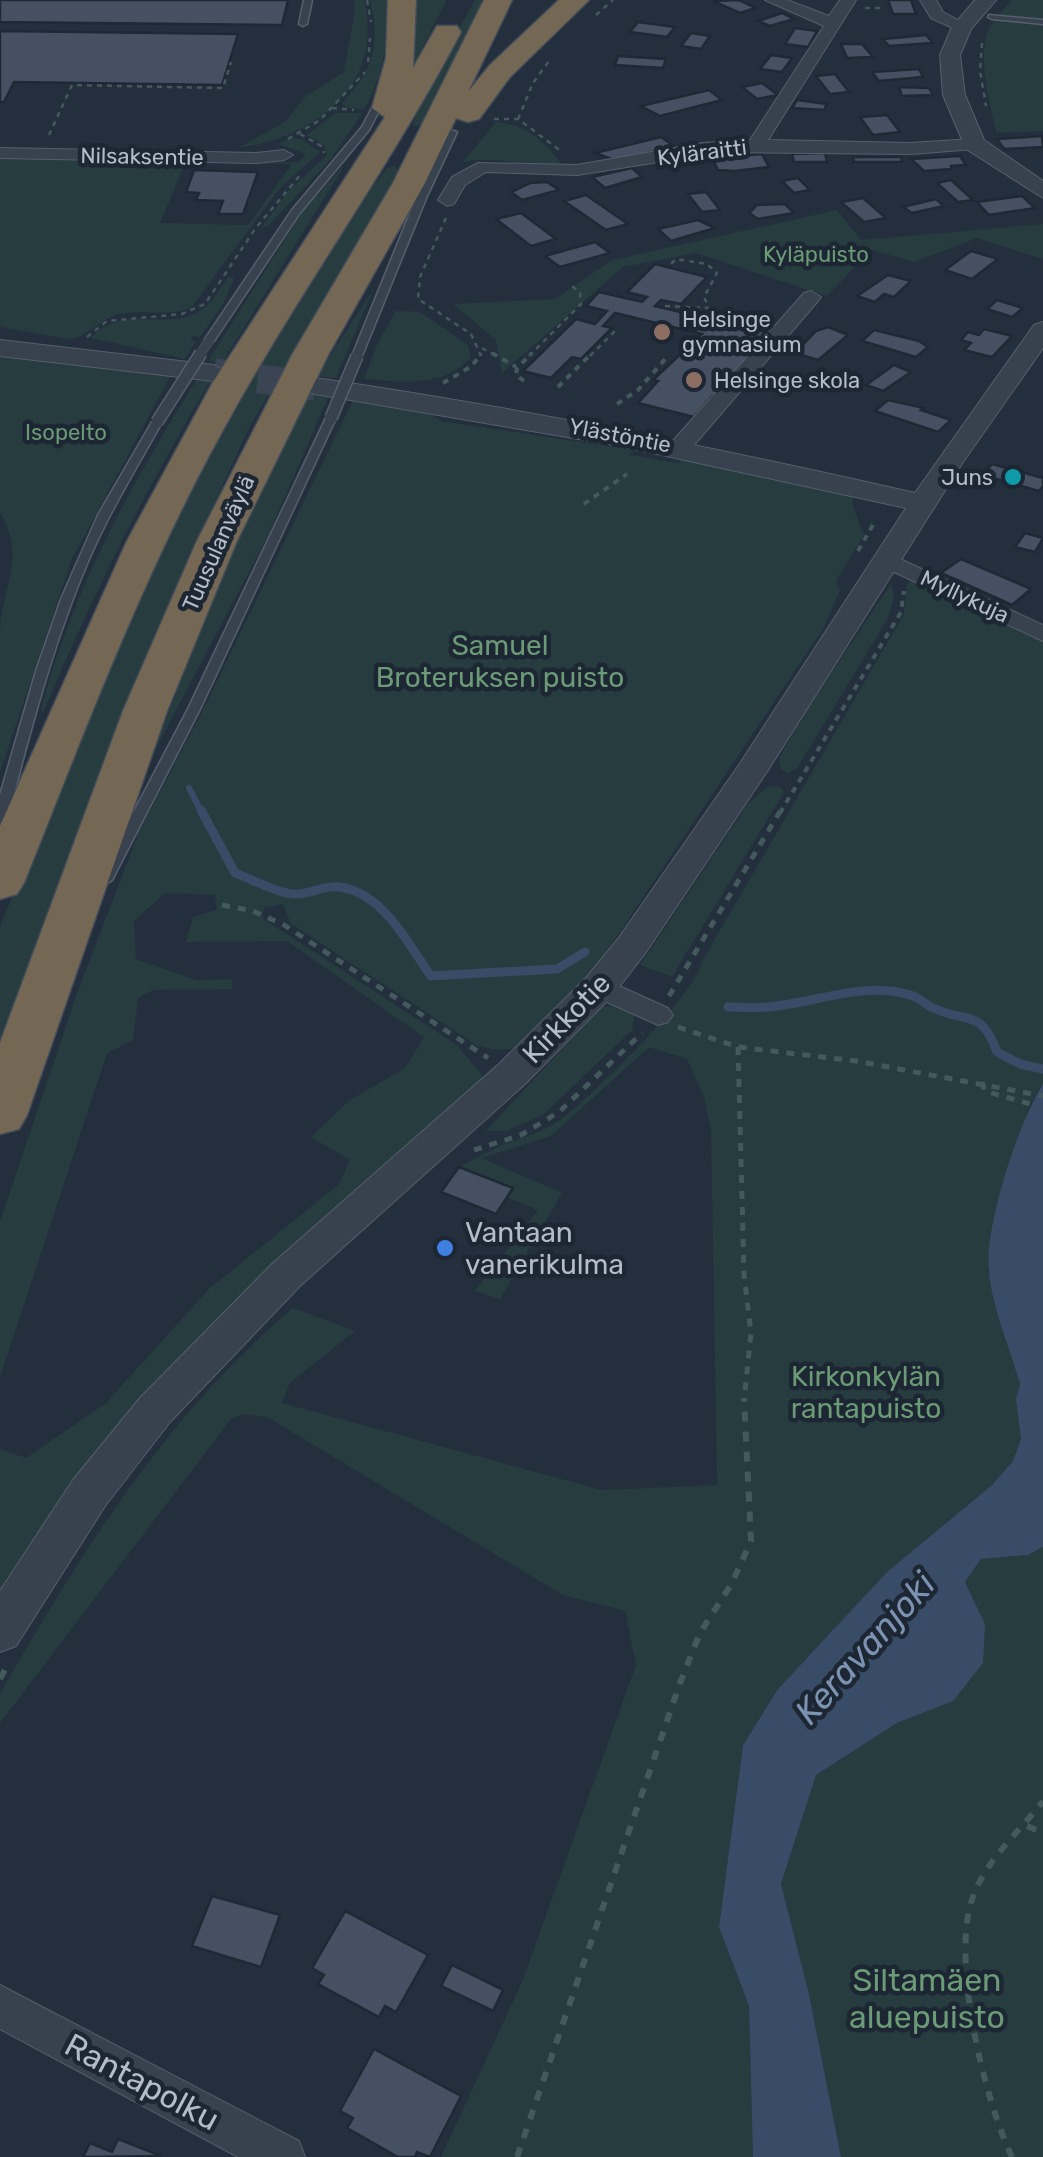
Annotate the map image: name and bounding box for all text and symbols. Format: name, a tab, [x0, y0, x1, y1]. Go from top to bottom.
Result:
street label: Kyläraitti	[656, 134, 748, 171]
street label: Nilsaksentie	[80, 142, 204, 171]
park label: Kyläpuisto	[763, 241, 869, 268]
place label: Helsinge gymnasium	[682, 306, 802, 358]
marker: Helsinge gymnasium	[651, 321, 673, 343]
place label: Helsinge skola	[714, 367, 860, 394]
marker: Helsinge skola	[683, 369, 705, 391]
street label: Ylästöntie	[567, 412, 673, 459]
park label: Isopelto	[25, 419, 107, 446]
place label: Juns	[941, 464, 993, 491]
marker: Juns	[1002, 466, 1024, 488]
street label: Tuusulanväylä	[176, 471, 260, 615]
street label: Myllykuja	[916, 564, 1013, 629]
park label: Samuel Broteruksen puisto	[376, 629, 624, 694]
street label: Kirkkotie	[516, 967, 617, 1070]
place label: Vantaan vanerikulma	[465, 1216, 624, 1281]
marker: Vantaan vanerikulma	[434, 1237, 456, 1259]
park label: Kirkonkylän rantapuisto	[791, 1360, 941, 1425]
water label: Keravanjoki	[786, 1562, 945, 1732]
park label: Siltamäen aluepuisto	[849, 1961, 1005, 2036]
street label: Rantapolku	[58, 2026, 226, 2138]

